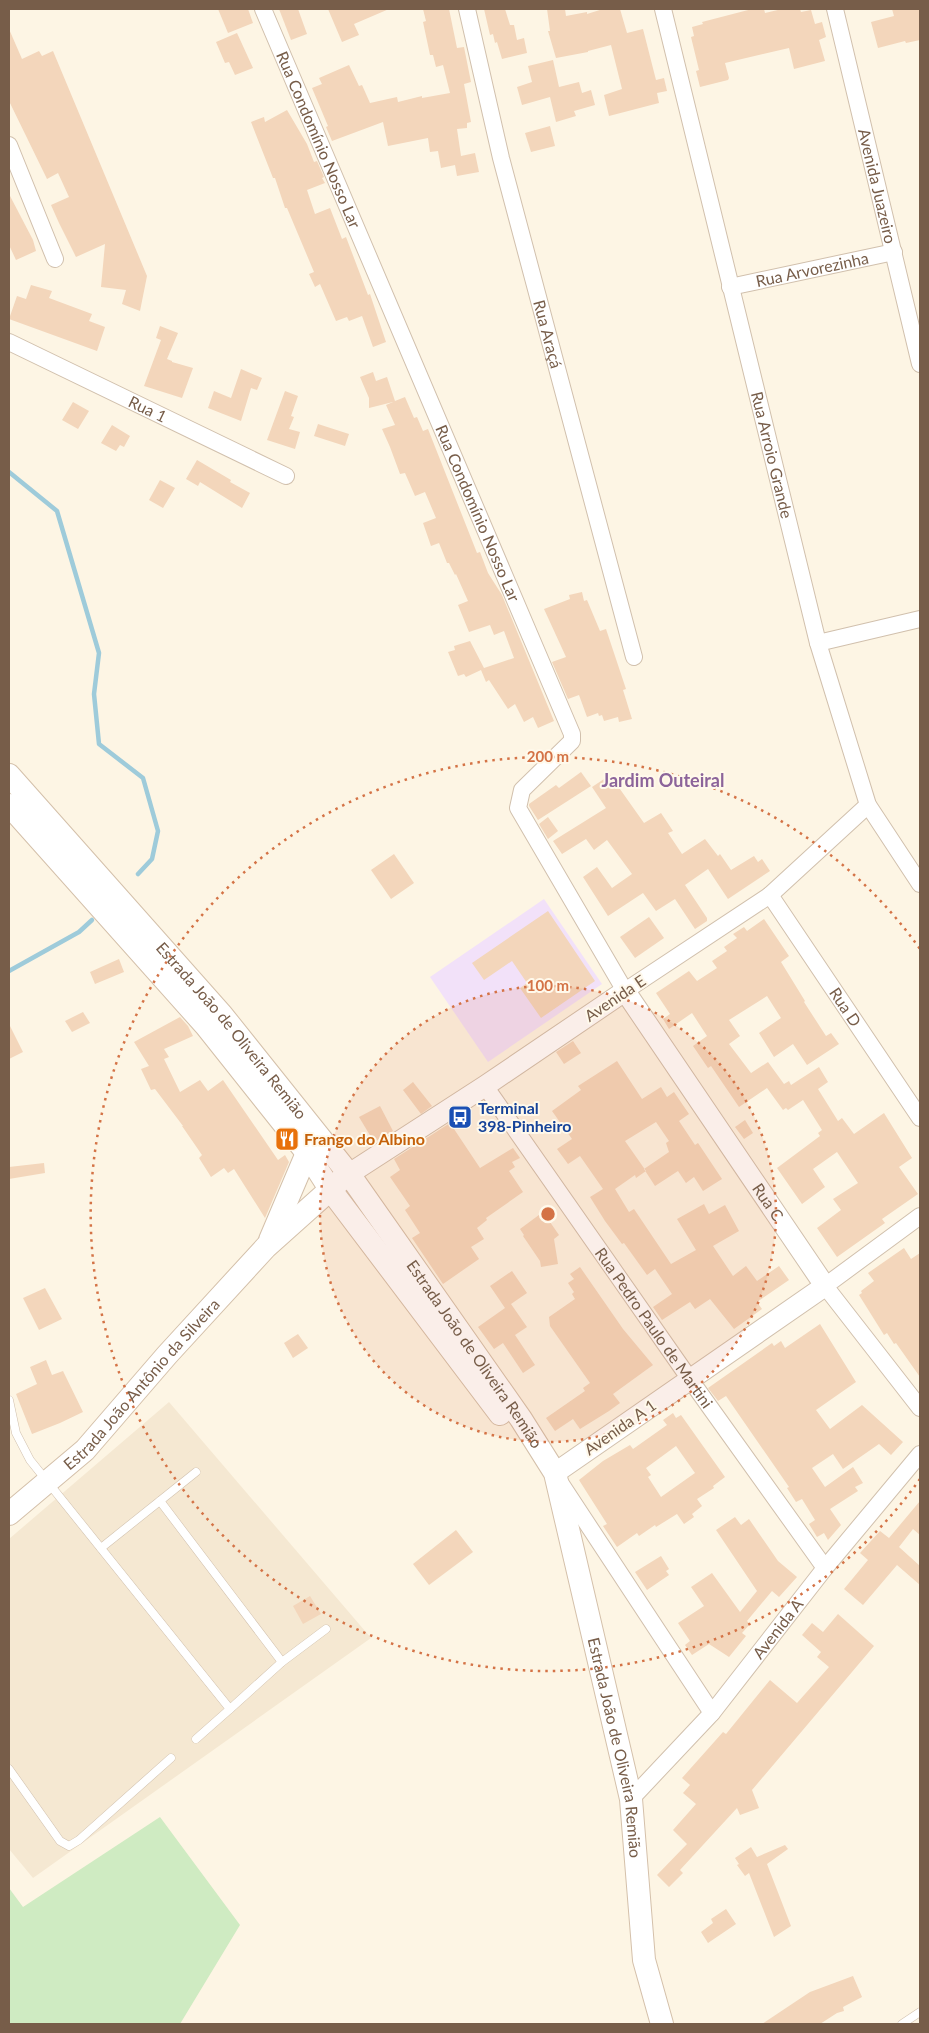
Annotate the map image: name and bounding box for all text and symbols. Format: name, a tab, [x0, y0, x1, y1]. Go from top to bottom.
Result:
street label: Rua Condomínio Nosso Lar	[273, 48, 365, 231]
street label: Avenida Juazeiro	[855, 127, 901, 245]
street label: Rua Arvorezinha	[754, 248, 870, 290]
street label: Rua Araçá	[530, 298, 567, 370]
street label: Rua Arroio Grande	[748, 389, 797, 520]
street label: Rua 1	[126, 391, 170, 426]
street label: Rua Condomínio Nosso Lar	[432, 422, 524, 604]
text: 200 m	[527, 747, 569, 765]
district label: Jardim Outeiral	[602, 769, 724, 791]
street label: Estrada João de Oliveira Remião	[153, 938, 311, 1123]
street label: Avenida E	[581, 970, 649, 1025]
text: 100 m	[527, 976, 569, 994]
street label: Rua D	[826, 984, 866, 1030]
place label: Terminal 398-Pinheiro	[478, 1098, 571, 1135]
bus stop icon: Terminal 398-Pinheiro	[447, 1104, 473, 1130]
restaurant icon: Frango do Albino	[274, 1126, 300, 1152]
place label: Frango do Albino	[304, 1129, 425, 1148]
street label: Rua C	[749, 1179, 788, 1224]
centre of rings	[539, 1205, 557, 1223]
street label: Rua Pedro Paulo de Martini	[592, 1244, 717, 1411]
street label: Estrada João de Oliveira Remião	[403, 1256, 547, 1451]
street label: Estrada João Antônio da Silveira	[59, 1294, 223, 1473]
street label: Avenida A 1	[580, 1395, 659, 1458]
street label: Avenida A	[748, 1595, 807, 1662]
street label: Estrada João de Oliveira Remião	[585, 1635, 646, 1859]

